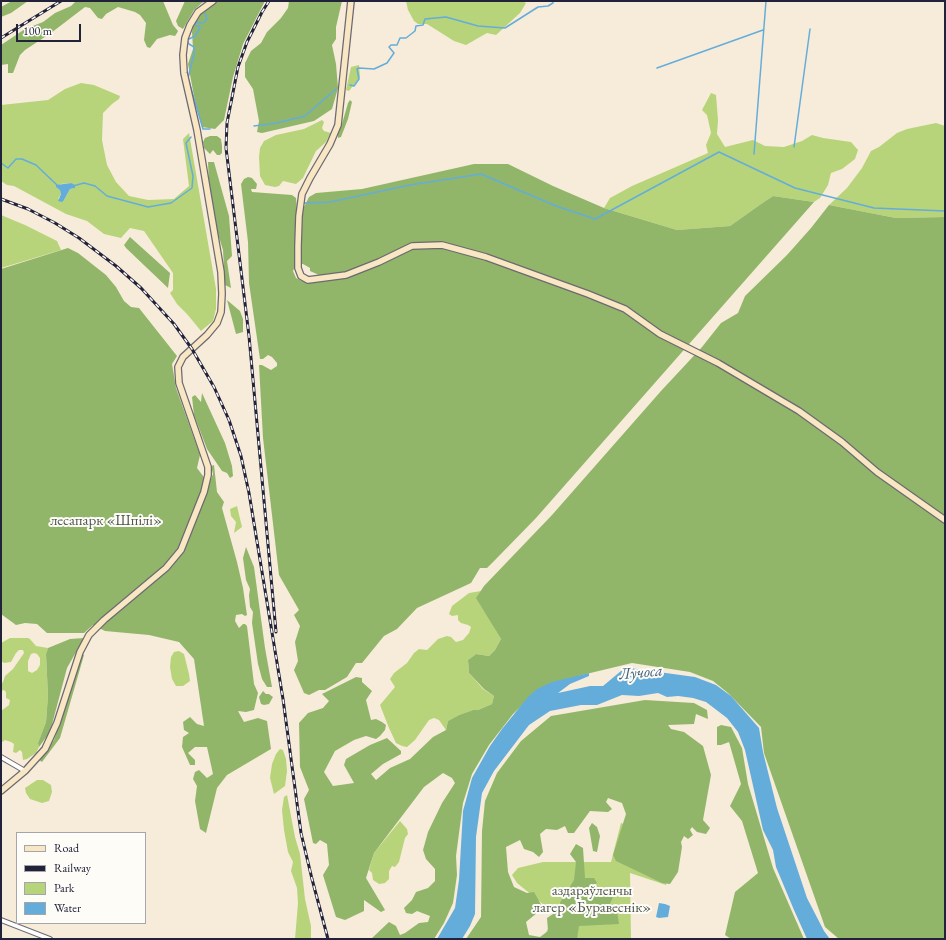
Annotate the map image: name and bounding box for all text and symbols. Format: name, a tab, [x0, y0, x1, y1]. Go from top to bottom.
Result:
scale bar	[18, 16, 83, 42]
text: 100 m	[23, 23, 52, 39]
park label: лесапарк «Шпілі»	[50, 512, 162, 530]
water label: Лучоса	[618, 662, 664, 684]
legend	[16, 832, 146, 924]
text: Road	[54, 840, 79, 856]
text: Railway	[54, 860, 91, 876]
text: Park	[54, 880, 74, 896]
park label: аздараўленчы лагер «Буравеснік»	[533, 882, 651, 917]
text: Water	[54, 900, 81, 916]

